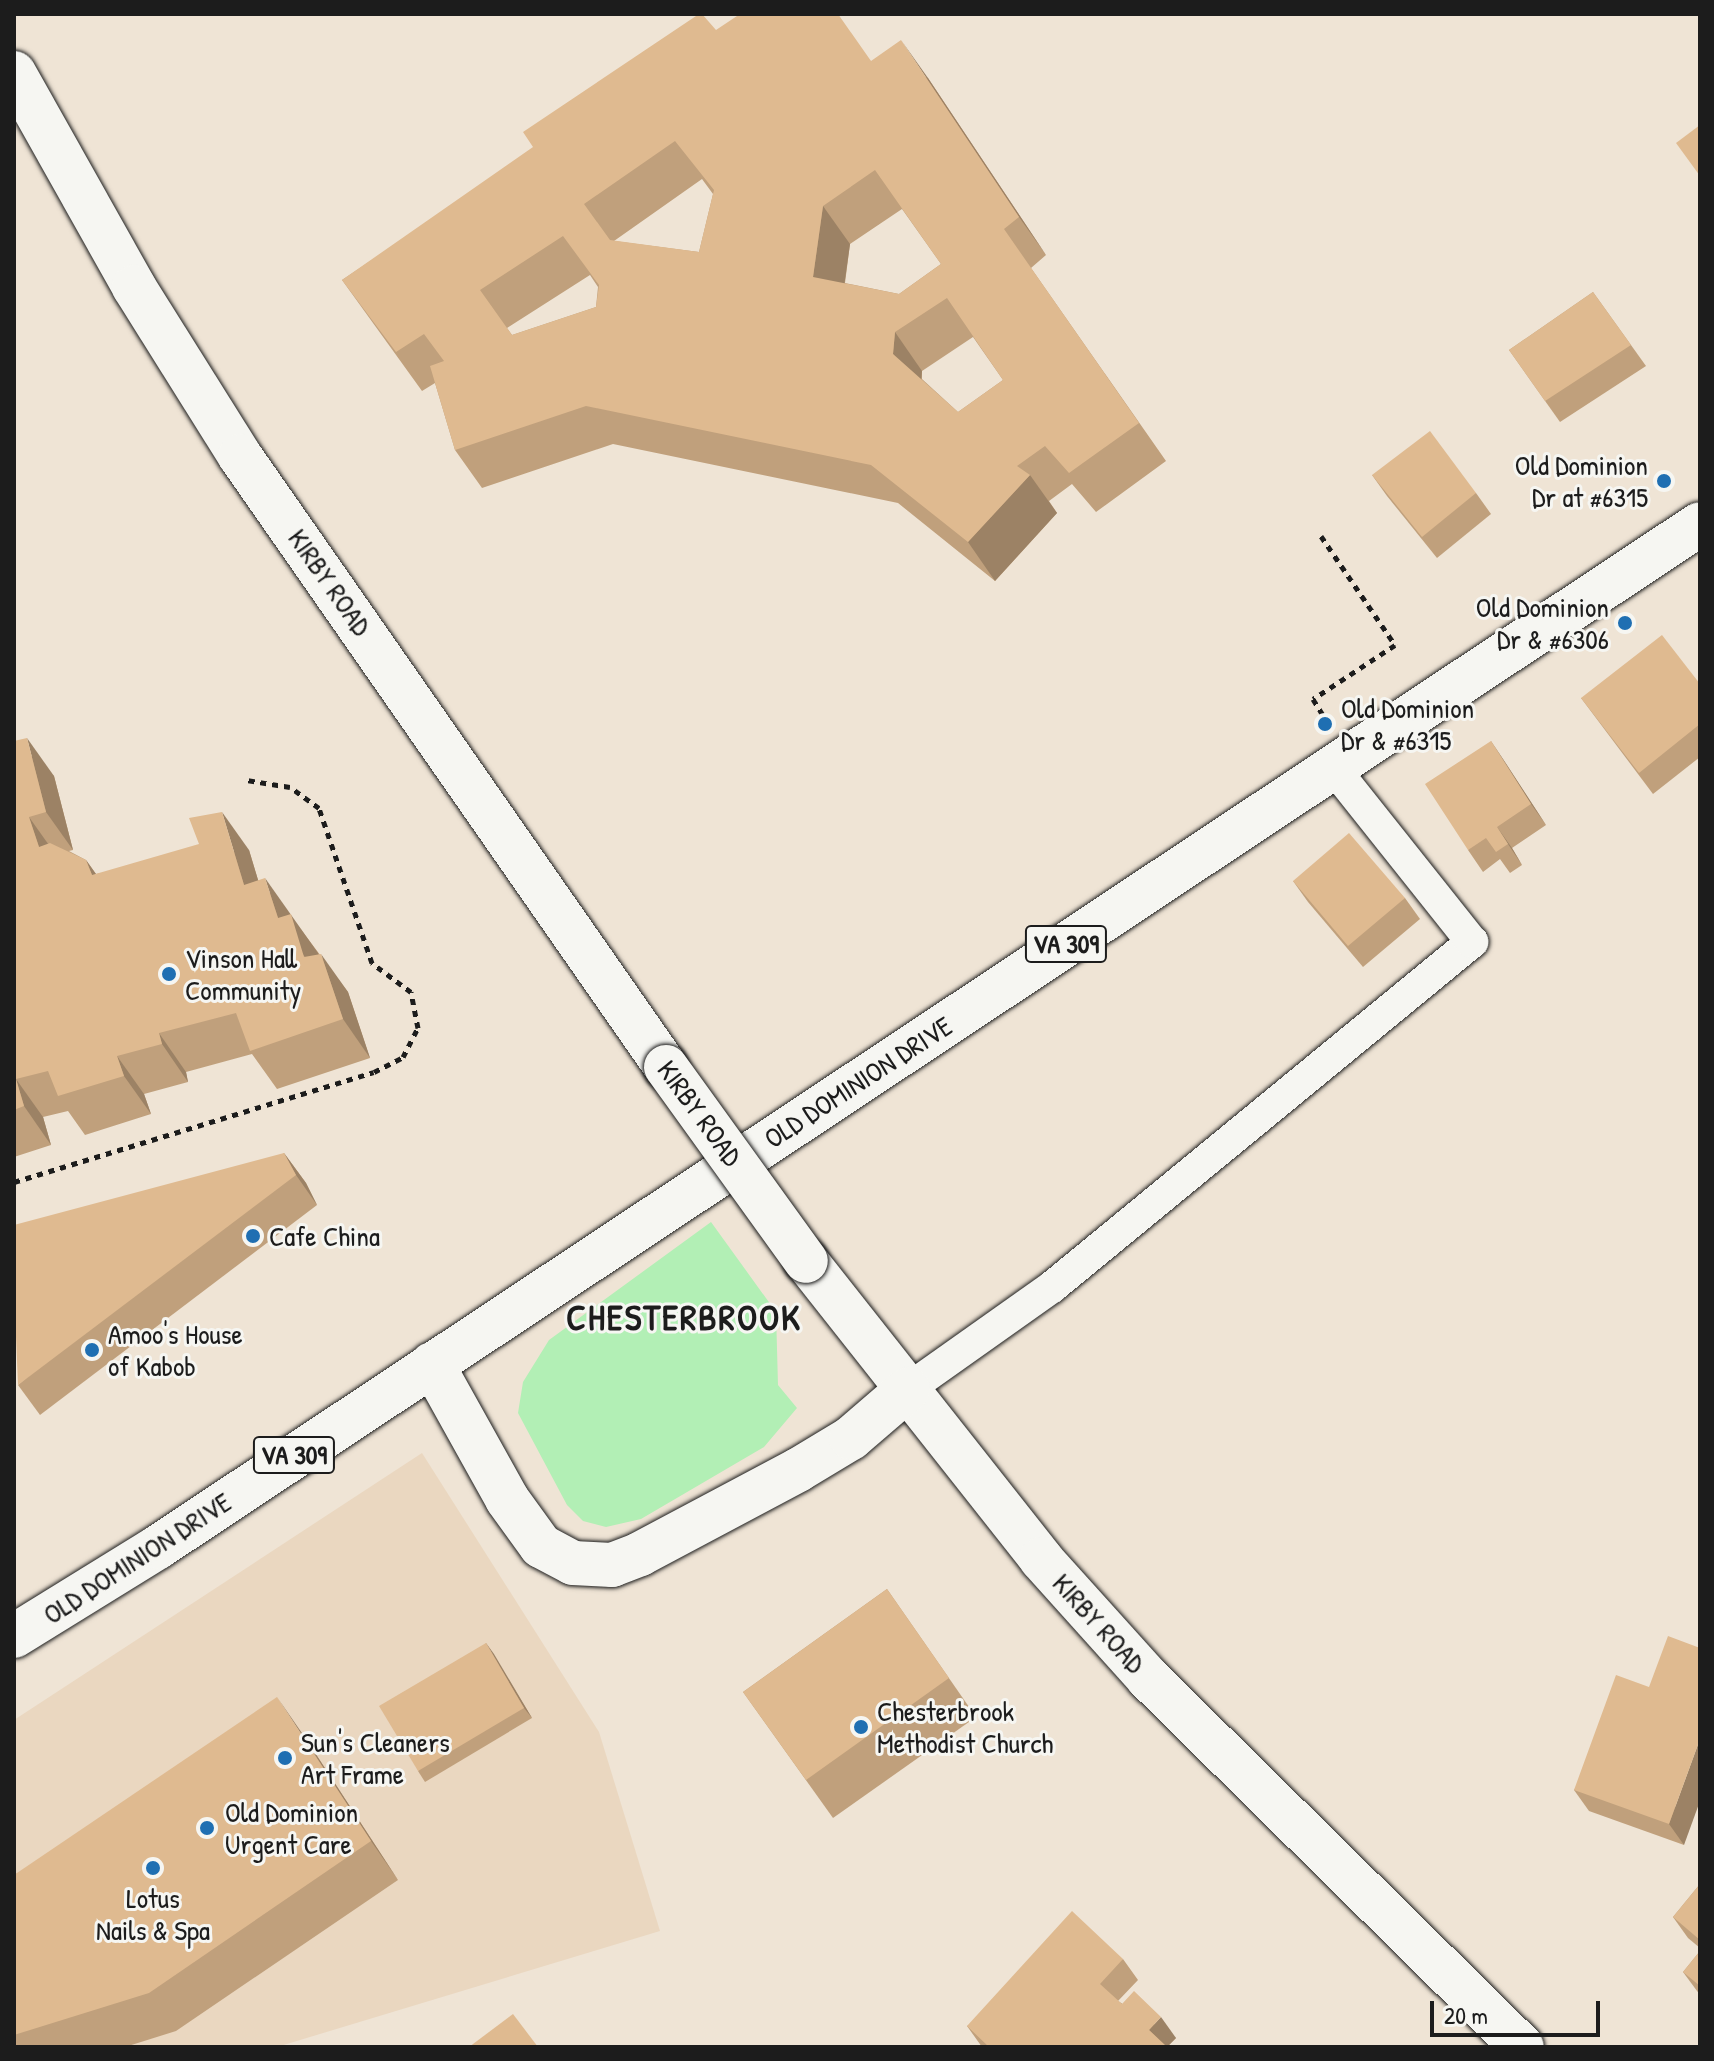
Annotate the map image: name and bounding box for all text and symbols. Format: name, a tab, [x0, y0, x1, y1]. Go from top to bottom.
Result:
place label: Old Dominion Dr at #6315	[1515, 448, 1648, 514]
marker: Old Dominion Dr at #6315	[1655, 472, 1673, 490]
street label: KIRBY ROAD	[281, 522, 379, 642]
place label: Old Dominion Dr & #6306	[1476, 590, 1609, 656]
marker: Old Dominion Dr & #6306	[1616, 614, 1634, 632]
place label: Old Dominion Dr & #6315	[1341, 691, 1474, 757]
marker: Old Dominion Dr & #6315	[1316, 715, 1334, 733]
road number: VA 309	[1024, 922, 1108, 966]
place label: Vinson Hall Community	[185, 941, 301, 1007]
marker: Vinson Hall Community	[160, 965, 178, 983]
street label: OLD DOMINION DRIVE	[758, 1009, 958, 1155]
street label: KIRBY ROAD	[650, 1054, 750, 1172]
place label: Cafe China	[269, 1219, 380, 1253]
marker: Cafe China	[244, 1227, 262, 1245]
district label: CHESTERBROOK	[566, 1295, 802, 1339]
place label: Amoo's House of Kabob	[108, 1317, 243, 1383]
marker: Amoo's House of Kabob	[83, 1341, 101, 1359]
road number: VA 309	[252, 1433, 336, 1477]
street label: OLD DOMINION DRIVE	[37, 1485, 237, 1631]
street label: KIRBY ROAD	[1046, 1566, 1152, 1680]
place label: Chesterbrook Methodist Church	[877, 1694, 1053, 1760]
marker: Chesterbrook Methodist Church	[852, 1718, 870, 1736]
place label: Sun's Cleaners Art Frame	[301, 1725, 450, 1791]
marker: Sun's Cleaners Art Frame	[276, 1749, 294, 1767]
place label: Old Dominion Urgent Care	[225, 1795, 358, 1861]
marker: Old Dominion Urgent Care	[196, 1817, 218, 1839]
marker: Lotus Nails & Spa	[144, 1859, 162, 1877]
place label: Lotus Nails & Spa	[96, 1881, 210, 1947]
scale bar	[1434, 1985, 1604, 2035]
text: 20 m	[1444, 1999, 1488, 2031]

